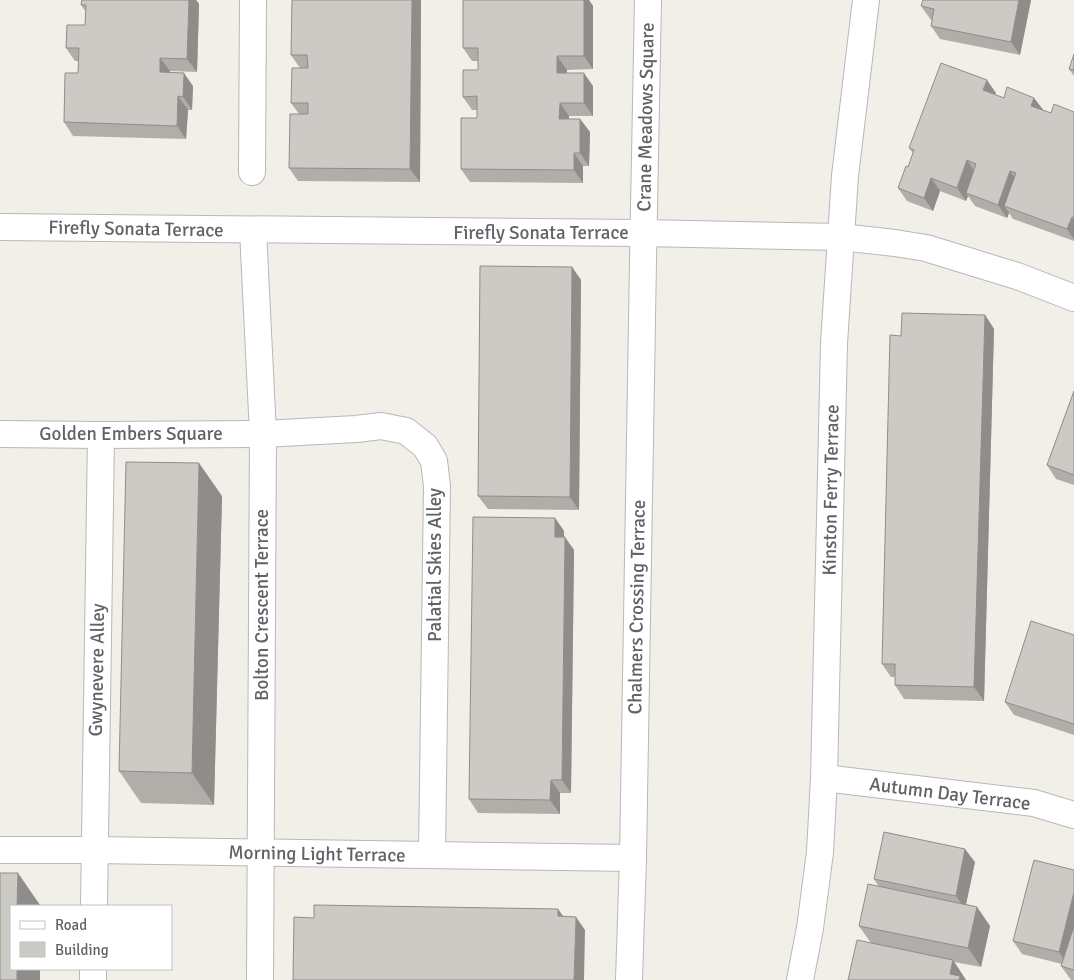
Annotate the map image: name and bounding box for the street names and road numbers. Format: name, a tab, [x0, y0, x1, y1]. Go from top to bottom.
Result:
street label: Crane Meadows Square	[632, 22, 660, 212]
street label: Firefly Sonata Terrace	[48, 215, 224, 243]
street label: Firefly Sonata Terrace	[453, 221, 629, 245]
street label: Kinston Ferry Terrace	[818, 404, 844, 576]
street label: Golden Embers Square	[39, 422, 223, 446]
street label: Palatial Skies Alley	[423, 488, 447, 642]
street label: Chalmers Crossing Terrace	[623, 500, 651, 714]
street label: Bolton Crescent Terrace	[250, 509, 274, 701]
street label: Gwynevere Alley	[84, 603, 110, 737]
street label: Autumn Day Terrace	[868, 772, 1032, 816]
street label: Morning Light Terrace	[228, 840, 406, 868]

